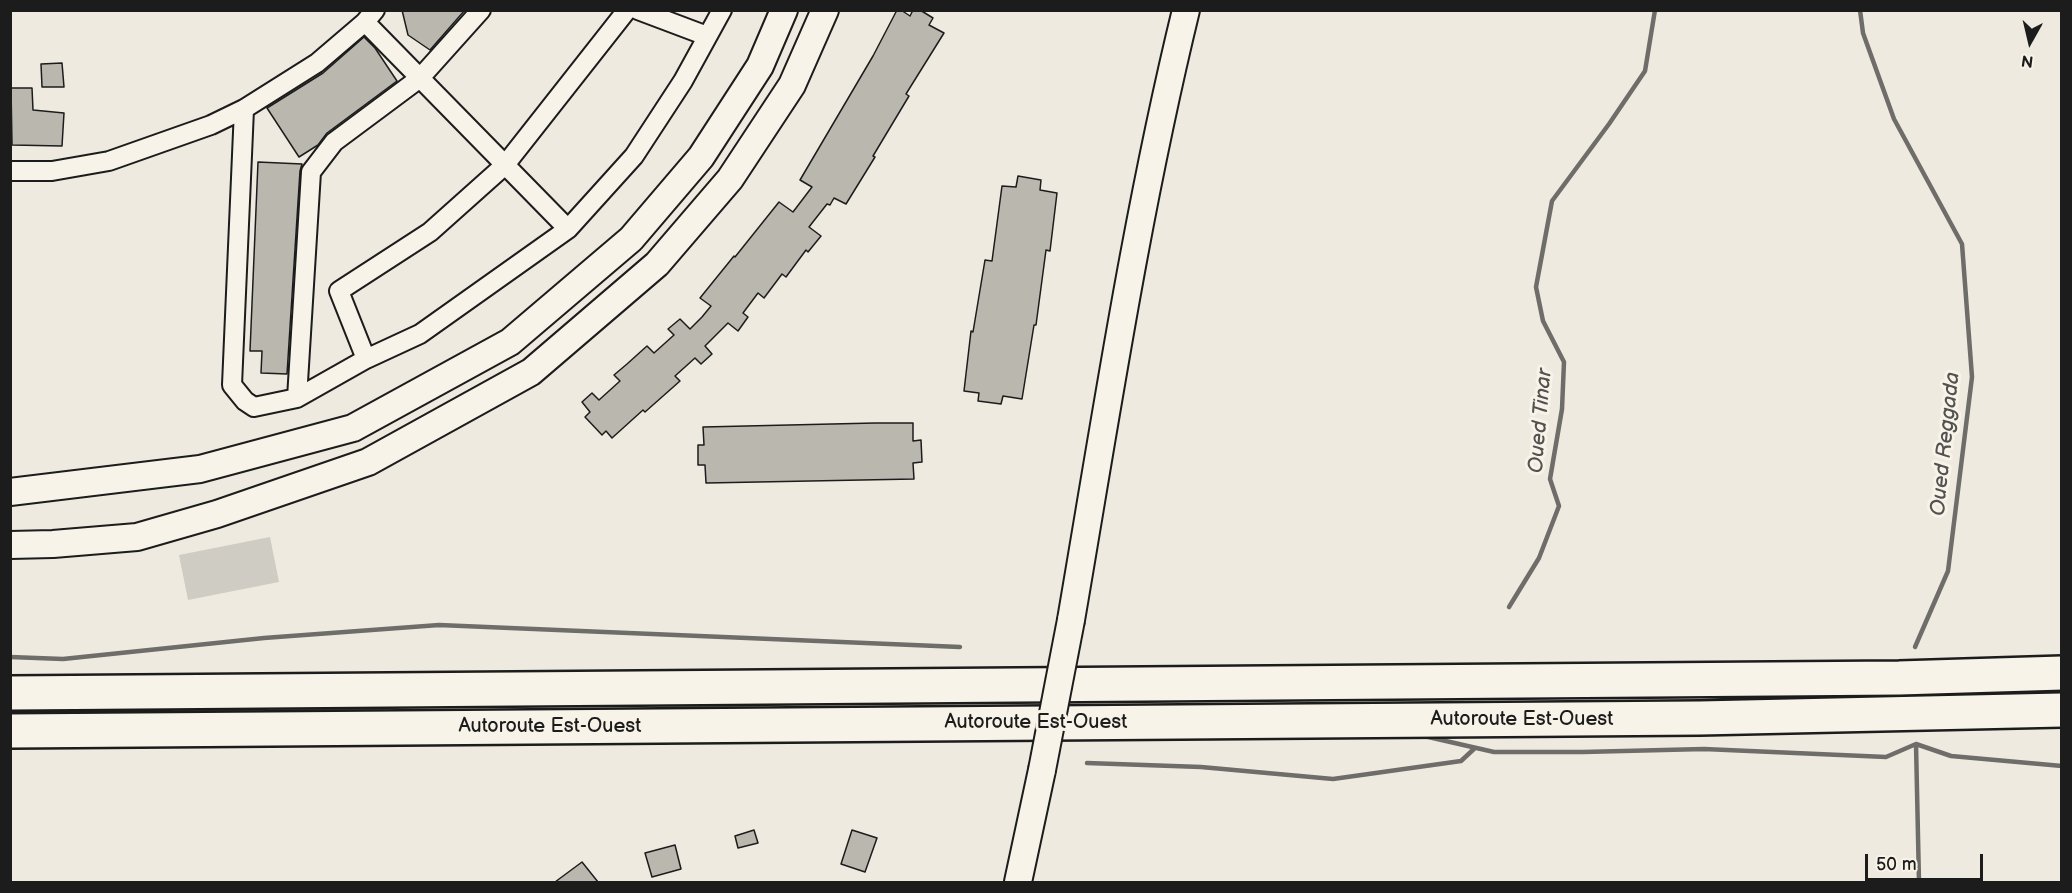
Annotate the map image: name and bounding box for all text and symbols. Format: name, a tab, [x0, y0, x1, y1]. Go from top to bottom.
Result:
north arrow	[2000, 12, 2060, 72]
text: N	[2020, 50, 2035, 71]
water label: Oued Tinar	[1524, 368, 1558, 474]
water label: Oued Reggada	[1926, 371, 1966, 517]
street label: Autoroute Est-Ouest	[1431, 708, 1613, 732]
street label: Autoroute Est-Ouest	[945, 711, 1127, 735]
street label: Autoroute Est-Ouest	[459, 715, 641, 739]
scale bar	[1868, 842, 1986, 880]
text: 50 m	[1876, 854, 1917, 875]

